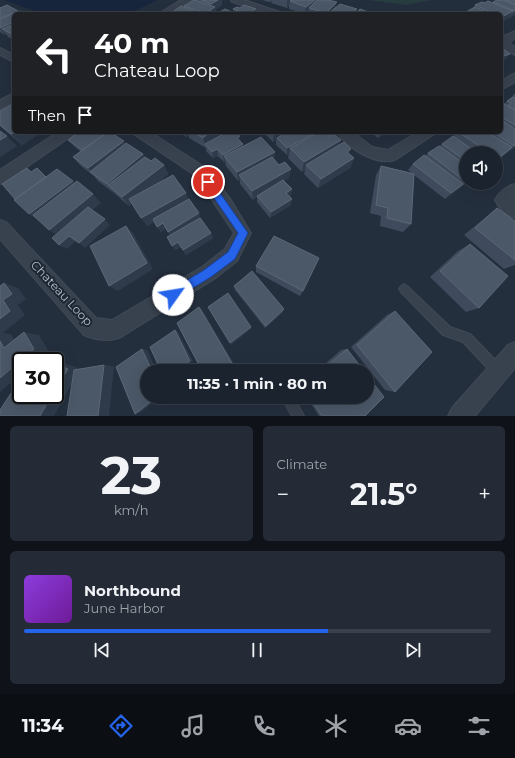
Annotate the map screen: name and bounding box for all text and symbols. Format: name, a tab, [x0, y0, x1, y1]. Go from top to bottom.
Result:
text: 40 m	[94, 26, 170, 60]
icon: left	[28, 28, 80, 80]
text: Chateau Loop	[94, 60, 220, 82]
icon: arrive	[74, 104, 96, 126]
text: Then	[28, 106, 66, 125]
map controls	[459, 146, 503, 190]
button: sound	[459, 146, 503, 190]
pin	[191, 165, 225, 199]
icon: arrive	[197, 171, 219, 193]
street label: Chateau Loop	[28, 257, 96, 329]
position arrow	[152, 274, 194, 316]
speed limit sign: 30	[12, 352, 64, 404]
text: 11:35 · 1 min · 80 m	[187, 374, 327, 393]
text: 23	[101, 444, 162, 507]
text: Climate	[277, 456, 327, 472]
text: 21.5°	[350, 476, 418, 513]
text: −	[277, 481, 289, 508]
text: +	[478, 481, 491, 508]
text: km/h	[114, 502, 149, 518]
text: Northbound	[84, 581, 181, 600]
text: June Harbor	[84, 600, 165, 616]
icon: previous	[91, 639, 113, 661]
icon: pause	[246, 639, 268, 661]
icon: next	[402, 639, 424, 661]
icon: directions	[107, 712, 135, 740]
icon: music	[179, 712, 207, 740]
icon: phone	[250, 712, 278, 740]
icon: climate	[322, 712, 350, 740]
icon: car	[394, 712, 422, 740]
icon: filters	[465, 712, 493, 740]
text: 11:34	[22, 715, 64, 737]

